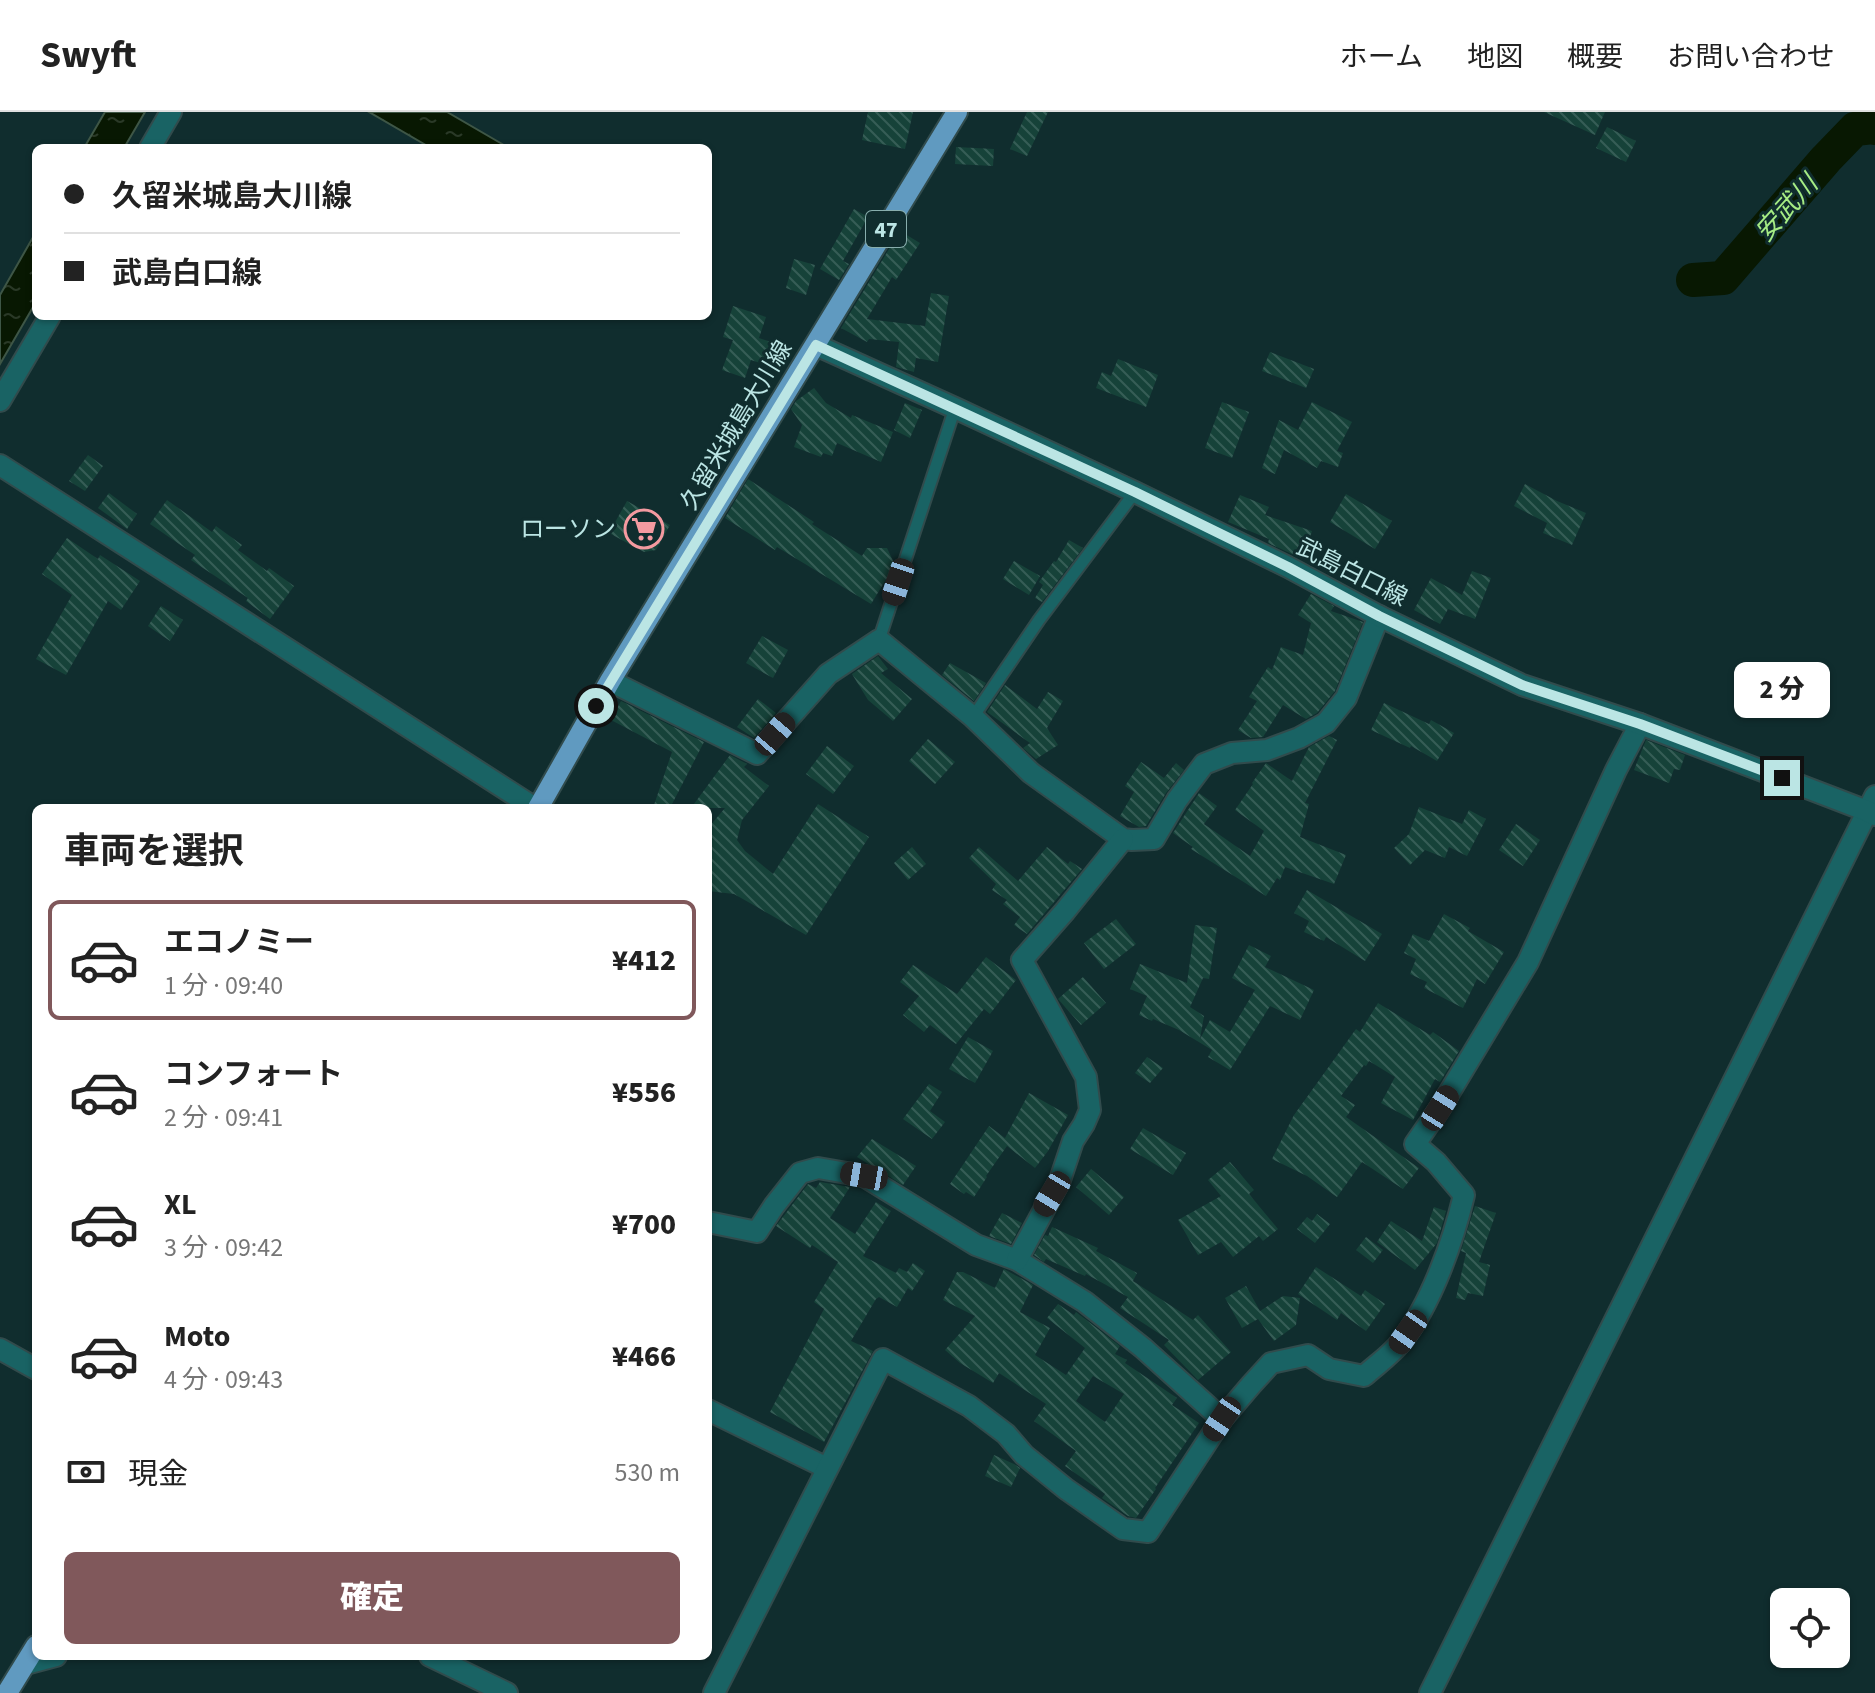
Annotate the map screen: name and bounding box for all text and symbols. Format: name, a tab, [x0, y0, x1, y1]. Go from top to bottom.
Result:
text: Swyft	[40, 28, 137, 82]
text: ホーム	[1340, 37, 1423, 77]
text: 地図	[1467, 37, 1523, 77]
text: 概要	[1567, 37, 1623, 77]
text: お問い合わせ	[1667, 37, 1835, 77]
water label: 安武川	[1747, 165, 1828, 250]
text: 久留米城島大川線	[112, 175, 352, 218]
road number: 47	[866, 211, 906, 247]
text: 武島白口線	[112, 252, 262, 295]
street label: 久留米城島大川線	[672, 334, 801, 517]
supermarket icon: ローソン	[623, 508, 665, 550]
place label: ローソン	[520, 512, 616, 547]
street label: 武島白口線	[1290, 530, 1413, 615]
car	[879, 555, 917, 609]
callout: 2 分	[1734, 662, 1830, 718]
text: 2 分	[1759, 671, 1805, 708]
route start	[578, 688, 614, 724]
car	[750, 708, 800, 760]
route end	[1764, 760, 1800, 796]
text: 車両を選択	[64, 826, 244, 877]
text: エコノミー	[164, 921, 314, 964]
icon: car	[68, 924, 140, 996]
text: ¥412	[612, 939, 676, 982]
text: 1 分 · 09:40	[164, 967, 283, 1004]
text: コンフォート	[164, 1053, 343, 1096]
icon: car	[68, 1056, 140, 1128]
text: ¥556	[612, 1071, 676, 1114]
car	[1417, 1081, 1463, 1135]
text: 2 分 · 09:41	[164, 1099, 283, 1136]
car	[838, 1160, 890, 1192]
car	[1029, 1167, 1075, 1221]
text: XL	[164, 1183, 197, 1226]
icon: car	[68, 1188, 140, 1260]
text: ¥700	[612, 1203, 676, 1246]
text: 3 分 · 09:42	[164, 1229, 283, 1266]
car	[1384, 1305, 1432, 1359]
text: Moto	[164, 1315, 230, 1358]
icon: car	[68, 1320, 140, 1392]
text: ¥466	[612, 1335, 676, 1378]
text: 4 分 · 09:43	[164, 1361, 283, 1398]
car	[1199, 1392, 1245, 1446]
icon: cash	[64, 1450, 108, 1494]
text: 現金	[128, 1453, 188, 1496]
text: 530 m	[614, 1454, 680, 1491]
button: 確定	[64, 1552, 680, 1644]
map controls	[1770, 1588, 1850, 1668]
button: locate	[1770, 1588, 1850, 1668]

